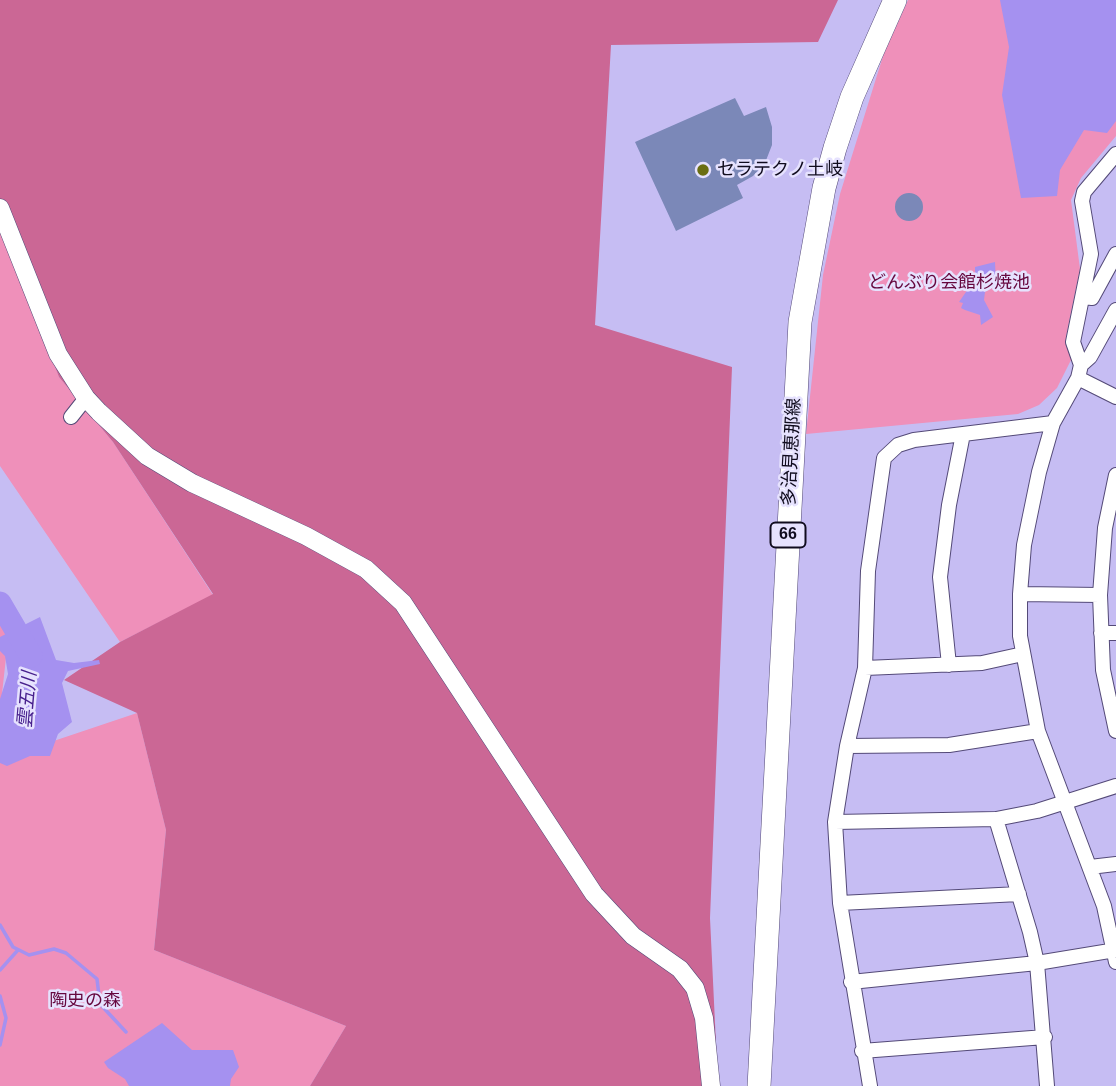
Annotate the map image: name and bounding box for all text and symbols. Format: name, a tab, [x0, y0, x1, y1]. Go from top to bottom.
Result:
place label: セラテクノ土岐	[717, 159, 843, 181]
marker: セラテクノ土岐	[695, 162, 711, 178]
park label: どんぶり会館杉焼池	[868, 272, 1030, 294]
street label: 多治見恵那線	[778, 398, 806, 506]
road number: 66	[770, 522, 806, 548]
water label: 雲五川	[14, 671, 42, 729]
park label: 陶史の森	[49, 990, 121, 1012]

